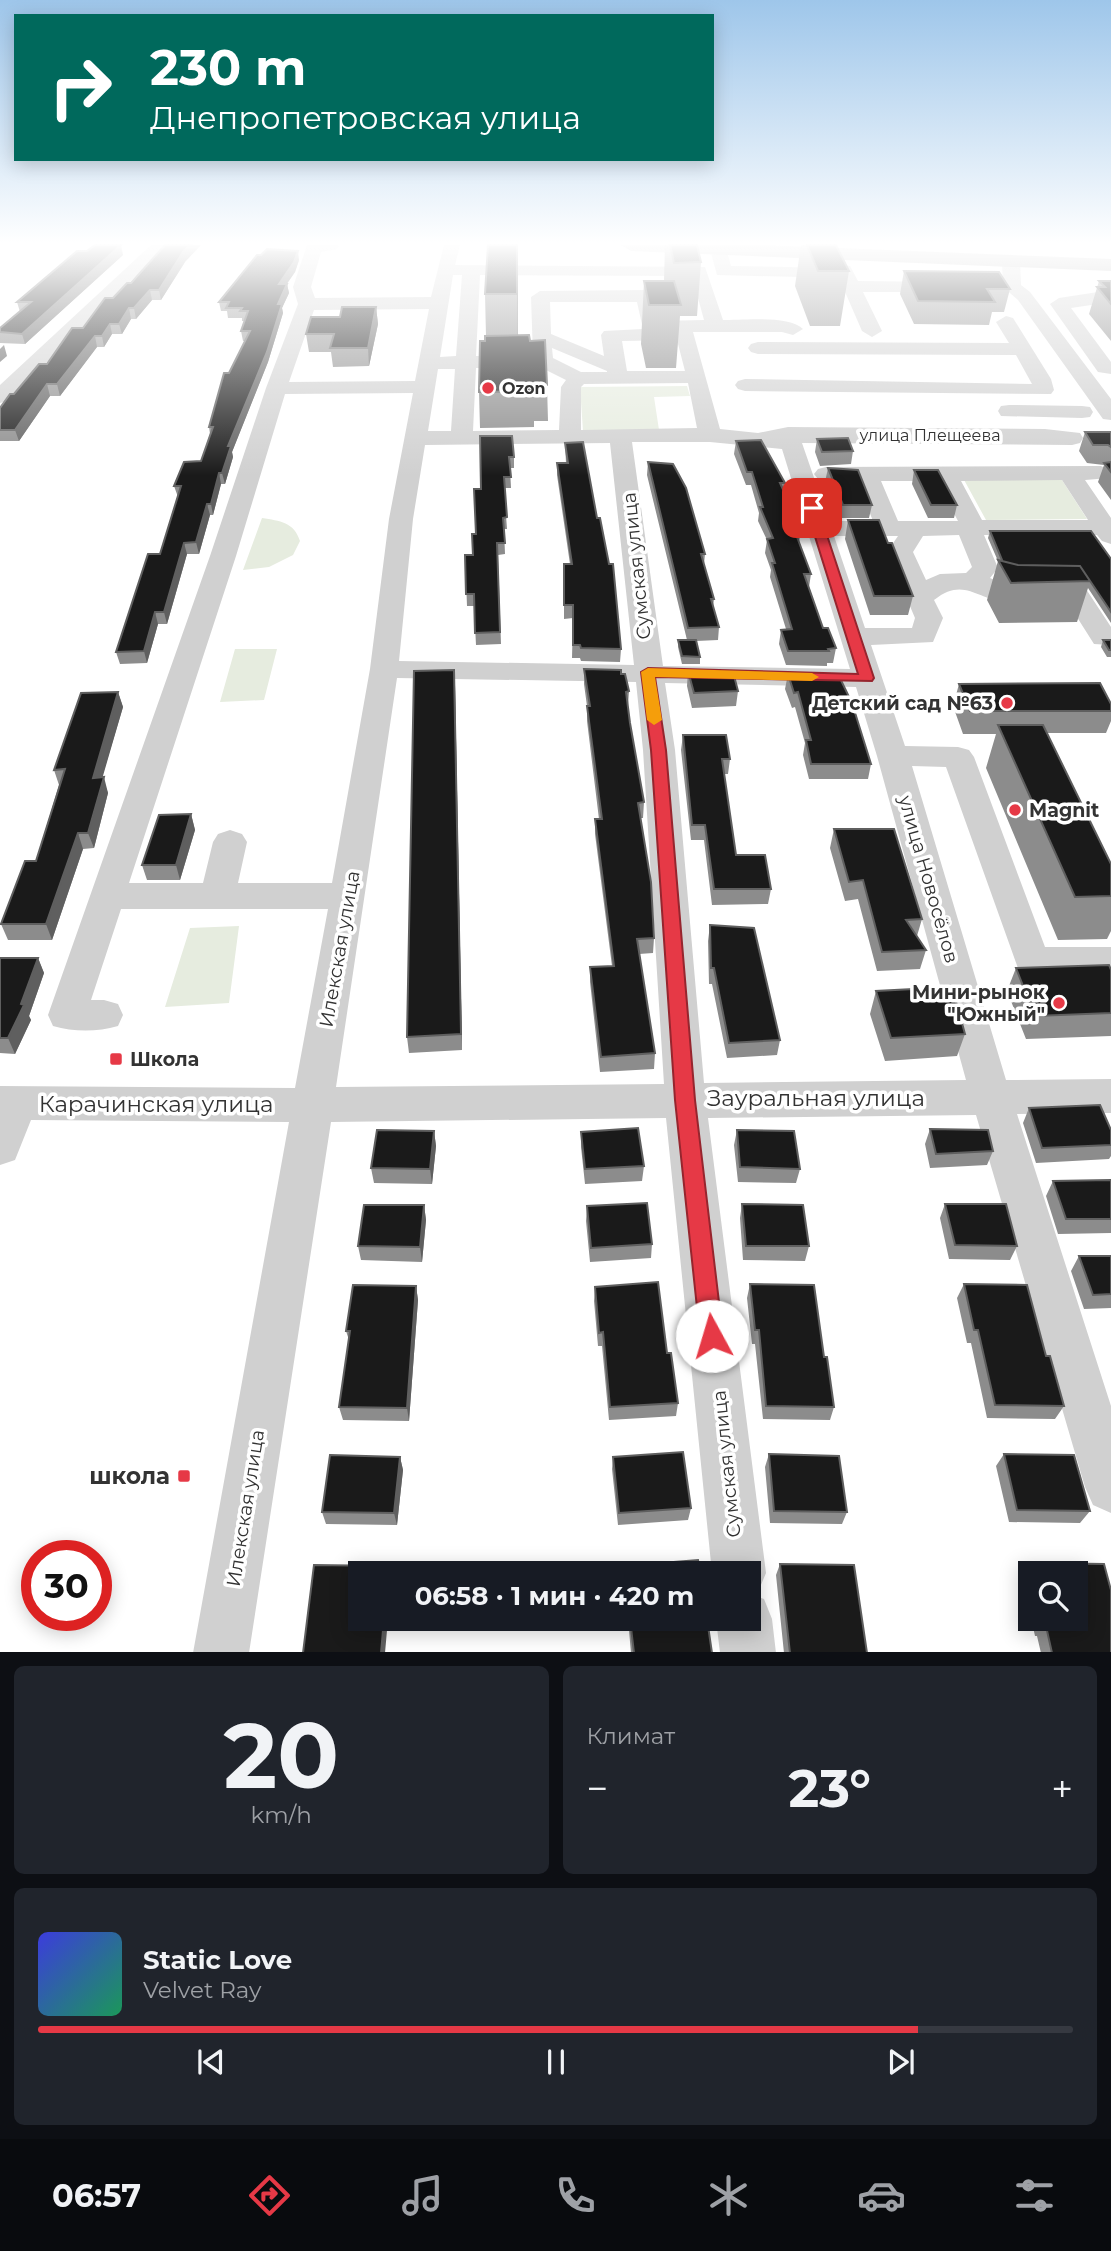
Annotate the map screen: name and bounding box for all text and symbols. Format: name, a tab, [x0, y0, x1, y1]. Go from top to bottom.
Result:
text: 230 m	[150, 38, 306, 97]
icon: right	[35, 42, 126, 133]
text: Днепропетровская улица	[150, 98, 581, 137]
place label: Ozon	[502, 379, 546, 398]
marker: Ozon	[480, 380, 496, 396]
street label: улица Плещеева	[858, 426, 1001, 445]
pin	[782, 478, 842, 538]
icon: arrive	[793, 489, 831, 527]
street label: Сумская улица	[617, 491, 656, 641]
place label: Детский сад №63	[812, 692, 993, 715]
marker: Детский сад №63	[999, 695, 1015, 711]
street label: улица Новосёлов	[893, 792, 963, 966]
place label: Magnit	[1029, 799, 1099, 822]
marker: Magnit	[1007, 802, 1023, 818]
street label: Илекская улица	[314, 869, 365, 1029]
place label: Мини-рынок "Южный"	[912, 981, 1046, 1026]
marker: Мини-рынок "Южный"	[1051, 995, 1067, 1011]
place label: Школа	[130, 1048, 199, 1071]
marker: Школа	[108, 1051, 124, 1067]
street label: Зауральная улица	[707, 1084, 925, 1112]
street label: Карачинская улица	[39, 1090, 273, 1118]
position arrow	[675, 1299, 749, 1373]
street label: Сумская улица	[707, 1389, 746, 1539]
street label: Илекская улица	[222, 1428, 269, 1588]
place label: школа	[89, 1462, 170, 1490]
marker: школа	[176, 1468, 192, 1484]
speed limit sign: 30	[21, 1540, 112, 1631]
map controls	[1018, 1561, 1088, 1631]
button: search	[1018, 1561, 1088, 1631]
text: 06:58 · 1 мин · 420 m	[415, 1580, 694, 1612]
text: 20	[224, 1700, 339, 1811]
text: Климат	[587, 1722, 675, 1750]
text: 23°	[789, 1757, 871, 1820]
text: −	[587, 1765, 608, 1812]
text: +	[1051, 1765, 1073, 1812]
text: km/h	[251, 1801, 312, 1829]
text: Static Love	[143, 1944, 292, 1976]
text: Velvet Ray	[143, 1976, 261, 2004]
icon: previous	[192, 2043, 230, 2081]
icon: pause	[537, 2043, 575, 2081]
icon: next	[882, 2043, 920, 2081]
icon: directions	[245, 2171, 294, 2220]
icon: music	[398, 2171, 447, 2220]
icon: phone	[551, 2171, 600, 2220]
icon: climate	[704, 2171, 753, 2220]
icon: car	[857, 2171, 906, 2220]
icon: filters	[1010, 2171, 1059, 2220]
text: 06:57	[52, 2176, 141, 2215]

